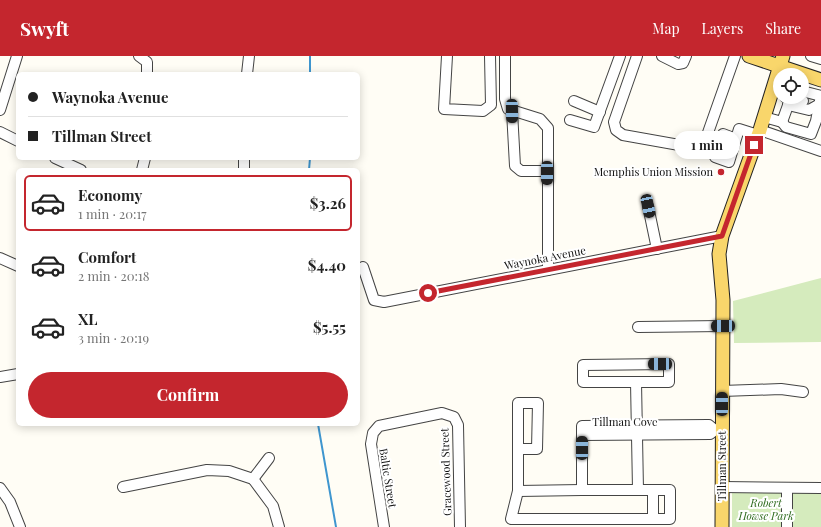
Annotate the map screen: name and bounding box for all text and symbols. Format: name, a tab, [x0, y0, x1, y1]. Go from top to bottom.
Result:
text: Swyft	[20, 15, 69, 41]
text: Map	[652, 19, 680, 38]
text: Layers	[702, 19, 743, 38]
text: Share	[765, 19, 801, 38]
map controls	[773, 68, 809, 104]
button: locate	[773, 68, 809, 104]
text: Waynoka Avenue	[52, 87, 169, 107]
car	[506, 99, 518, 123]
text: Tillman Street	[52, 126, 151, 146]
callout: 1 min	[674, 131, 740, 159]
text: 1 min	[691, 136, 723, 153]
route end	[745, 136, 763, 154]
car	[541, 161, 553, 185]
place label: Memphis Union Mission	[594, 164, 713, 179]
marker: Memphis Union Mission	[716, 167, 726, 177]
icon: car	[30, 185, 66, 221]
text: Economy	[78, 185, 142, 205]
text: $3.26	[310, 193, 346, 213]
car	[640, 193, 656, 219]
text: 1 min · 20:17	[78, 205, 147, 222]
street label: Waynoka Avenue	[502, 242, 587, 273]
icon: car	[30, 247, 66, 283]
text: Comfort	[78, 247, 136, 267]
text: $4.40	[308, 255, 346, 275]
text: 2 min · 20:18	[78, 267, 150, 284]
route start	[419, 284, 437, 302]
icon: car	[30, 309, 66, 345]
text: XL	[78, 309, 98, 329]
text: $5.55	[313, 317, 346, 337]
car	[711, 320, 735, 332]
text: 3 min · 20:19	[78, 329, 149, 346]
car	[648, 358, 672, 370]
button: Confirm	[28, 372, 348, 418]
car	[716, 392, 728, 416]
street label: Tillman Cove	[592, 414, 658, 429]
street label: Gracewood Street	[436, 428, 455, 516]
street label: Tillman Street	[714, 431, 729, 501]
car	[576, 436, 588, 460]
street label: Baltic Street	[376, 447, 401, 509]
park label: Robert Howse Park	[737, 495, 794, 523]

